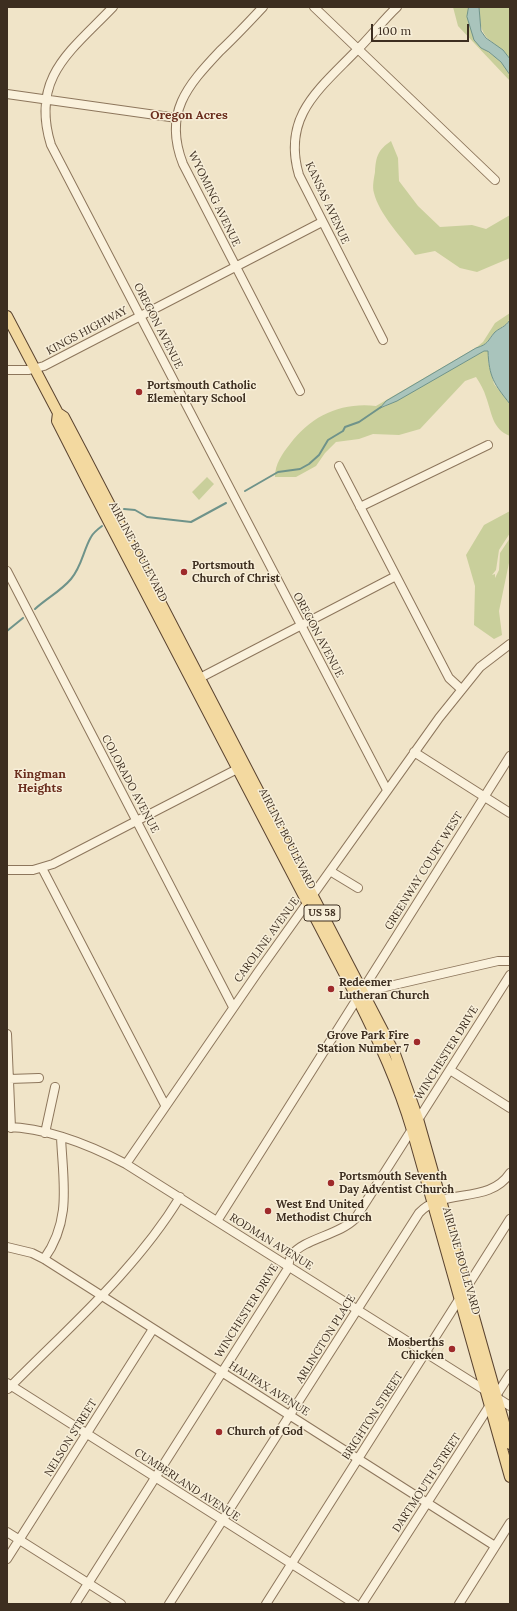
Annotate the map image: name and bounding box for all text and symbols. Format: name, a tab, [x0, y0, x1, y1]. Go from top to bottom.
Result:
scale bar	[373, 16, 471, 42]
text: 100 m	[378, 23, 411, 38]
district label: Oregon Acres	[150, 109, 228, 123]
street label: WYOMING AVENUE	[185, 149, 243, 249]
street label: KANSAS AVENUE	[302, 160, 352, 246]
street label: OREGON AVENUE	[131, 281, 185, 371]
street label: KINGS HIGHWAY	[44, 304, 130, 358]
place label: Portsmouth Catholic Elementary School	[147, 379, 256, 405]
marker: Portsmouth Catholic Elementary School	[134, 387, 144, 397]
street label: AIRLINE BOULEVARD	[106, 500, 170, 604]
place label: Portsmouth Church of Christ	[192, 559, 280, 585]
marker: Portsmouth Church of Christ	[179, 567, 189, 577]
street label: OREGON AVENUE	[290, 590, 346, 680]
street label: COLORADO AVENUE	[99, 733, 161, 835]
district label: Kingman Heights	[14, 768, 66, 796]
street label: AIRLINE BOULEVARD	[256, 786, 318, 892]
street label: GREENWAY COURT WEST	[382, 810, 466, 932]
street label: CAROLINE AVENUE	[232, 895, 302, 985]
road number: US 58	[304, 905, 340, 921]
place label: Redeemer Lutheran Church	[339, 976, 429, 1002]
marker: Redeemer Lutheran Church	[326, 984, 336, 994]
street label: WINCHESTER DRIVE	[413, 1003, 481, 1103]
place label: Grove Park Fire Station Number 7	[317, 1029, 409, 1055]
marker: Grove Park Fire Station Number 7	[412, 1037, 422, 1047]
place label: Portsmouth Seventh Day Adventist Church	[339, 1170, 454, 1196]
marker: Portsmouth Seventh Day Adventist Church	[326, 1178, 336, 1188]
place label: West End United Methodist Church	[276, 1198, 372, 1224]
marker: West End United Methodist Church	[263, 1206, 273, 1216]
street label: AIRLINE BOULEVARD	[439, 1206, 483, 1316]
street label: RODMAN AVENUE	[227, 1211, 315, 1273]
street label: WINCHESTER DRIVE	[213, 1261, 281, 1361]
street label: ARLINGTON PLACE	[293, 1292, 359, 1386]
place label: Mosberths Chicken	[388, 1336, 444, 1362]
marker: Mosberths Chicken	[447, 1344, 457, 1354]
street label: HALIFAX AVENUE	[226, 1359, 312, 1419]
street label: BRIGHTON STREET	[340, 1370, 406, 1462]
street label: NELSON STREET	[42, 1397, 100, 1479]
place label: Church of God	[227, 1425, 303, 1439]
marker: Church of God	[214, 1427, 224, 1437]
street label: DARTMOUTH STREET	[390, 1431, 464, 1535]
street label: CUMBERLAND AVENUE	[132, 1446, 242, 1524]

